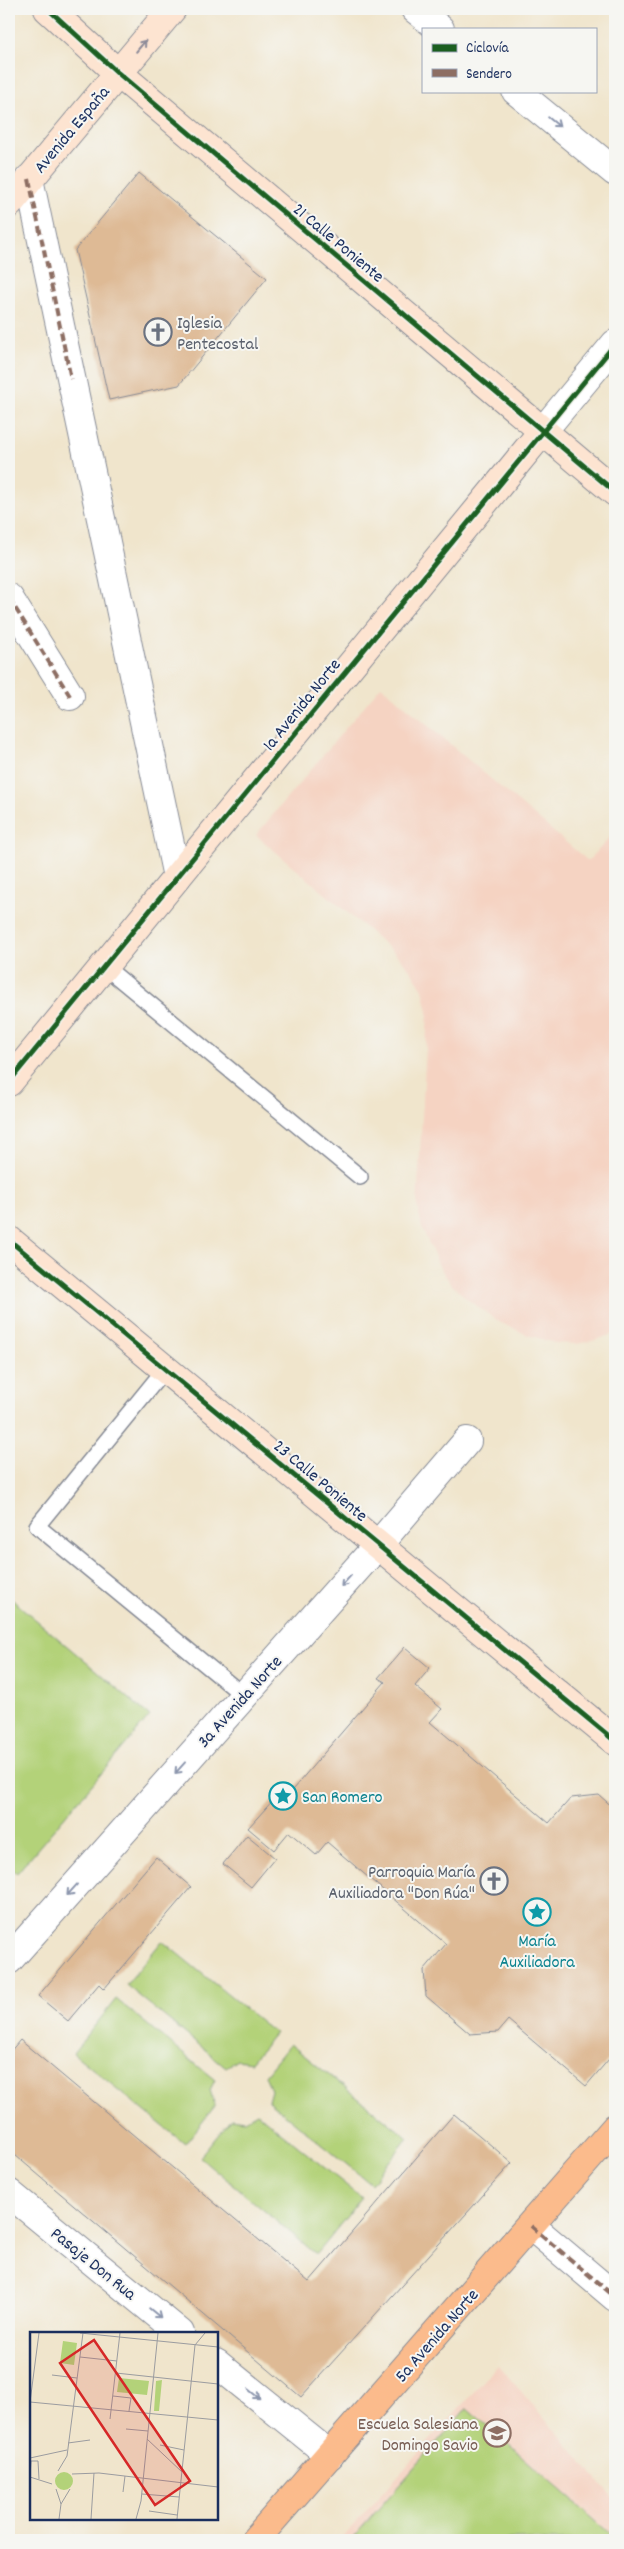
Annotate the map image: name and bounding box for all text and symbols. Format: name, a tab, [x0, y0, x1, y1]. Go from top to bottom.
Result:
legend	[422, 28, 596, 92]
text: Ciclovía	[466, 38, 509, 60]
one-way arrow	[136, 40, 147, 53]
text: Sendero	[466, 64, 512, 86]
street label: Avenida España	[29, 81, 117, 180]
one-way arrow	[547, 117, 560, 128]
street label: 21 Calle Poniente	[286, 198, 389, 290]
place label: Iglesia Pentecostal	[177, 312, 259, 358]
church icon: Iglesia Pentecostal	[143, 317, 173, 347]
street label: 1a Avenida Norte	[258, 654, 348, 757]
street label: 23 Calle Poniente	[267, 1435, 372, 1529]
one-way arrow	[340, 1575, 351, 1588]
street label: 3a Avenida Norte	[193, 1651, 289, 1754]
one-way arrow	[174, 1762, 185, 1775]
place icon: San Romero	[268, 1781, 298, 1811]
place label: San Romero	[302, 1786, 383, 1811]
place label: Parroquia María Auxiliadora "Don Rúa"	[328, 1861, 476, 1907]
church icon: Parroquia María Auxiliadora "Don Rúa"	[479, 1866, 509, 1896]
one-way arrow	[66, 1883, 77, 1896]
place icon: María Auxiliadora	[522, 1897, 552, 1927]
place label: María Auxiliadora	[499, 1930, 575, 1976]
street label: Pasaje Don Rua	[44, 2222, 141, 2308]
street label: 5a Avenida Norte	[390, 2284, 486, 2389]
one-way arrow	[148, 2307, 161, 2318]
inset map	[30, 2332, 218, 2519]
one-way arrow	[247, 2388, 260, 2399]
place label: Escuela Salesiana Domingo Savio	[358, 2413, 479, 2459]
school or university icon: Escuela Salesiana Domingo Savio	[482, 2418, 512, 2448]

